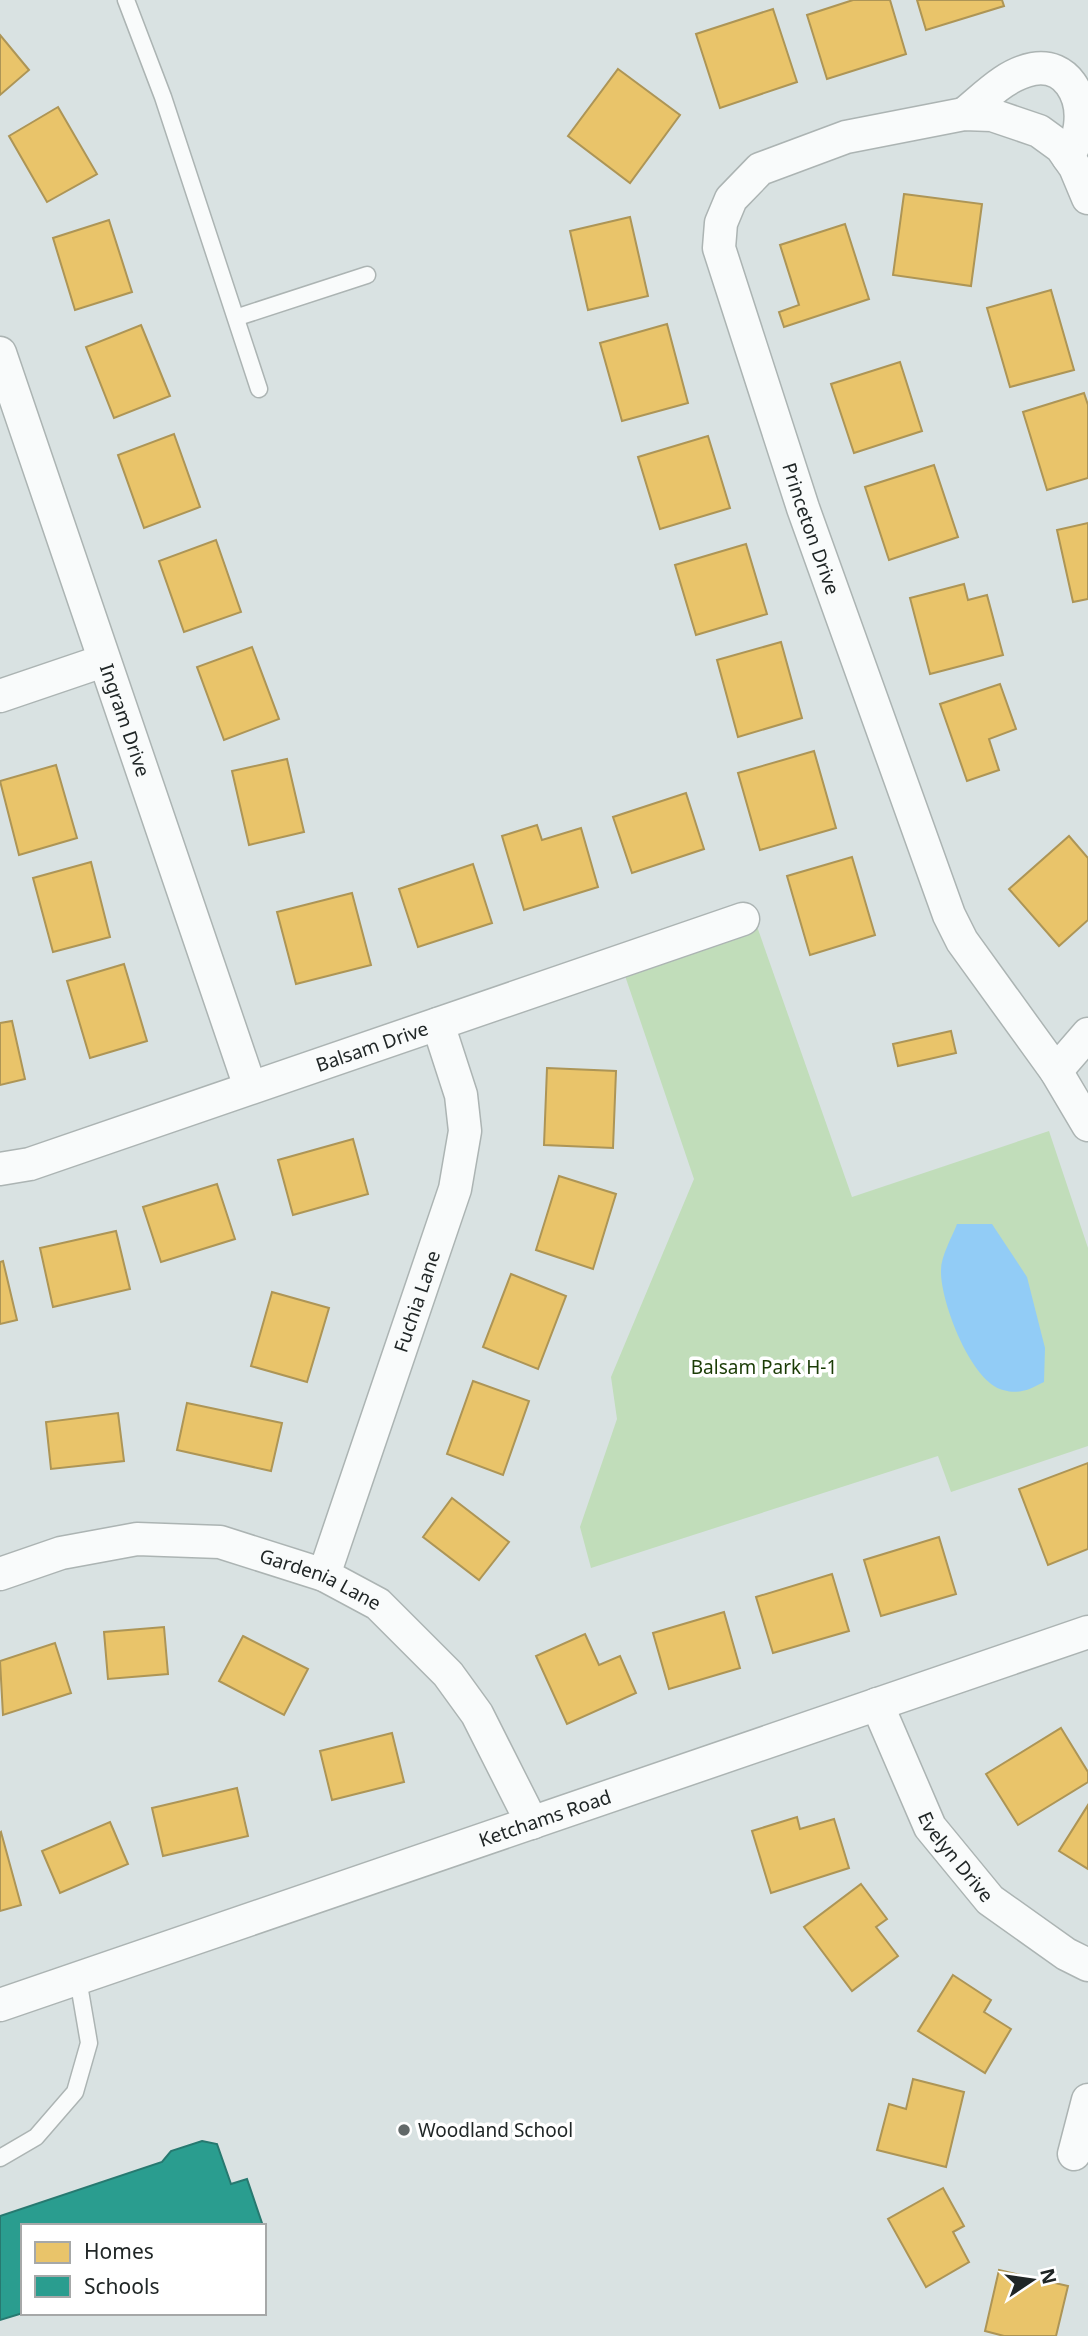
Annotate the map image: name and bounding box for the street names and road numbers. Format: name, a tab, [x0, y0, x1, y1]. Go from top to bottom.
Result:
street label: Princeton Drive	[776, 459, 846, 598]
street label: Ingram Drive	[94, 660, 156, 780]
street label: Balsam Drive	[312, 1015, 432, 1078]
street label: Fuchia Lane	[388, 1247, 446, 1356]
street label: Gardenia Lane	[256, 1542, 386, 1616]
street label: Ketchams Road	[475, 1783, 615, 1853]
street label: Evelyn Drive	[912, 1808, 1000, 1908]

